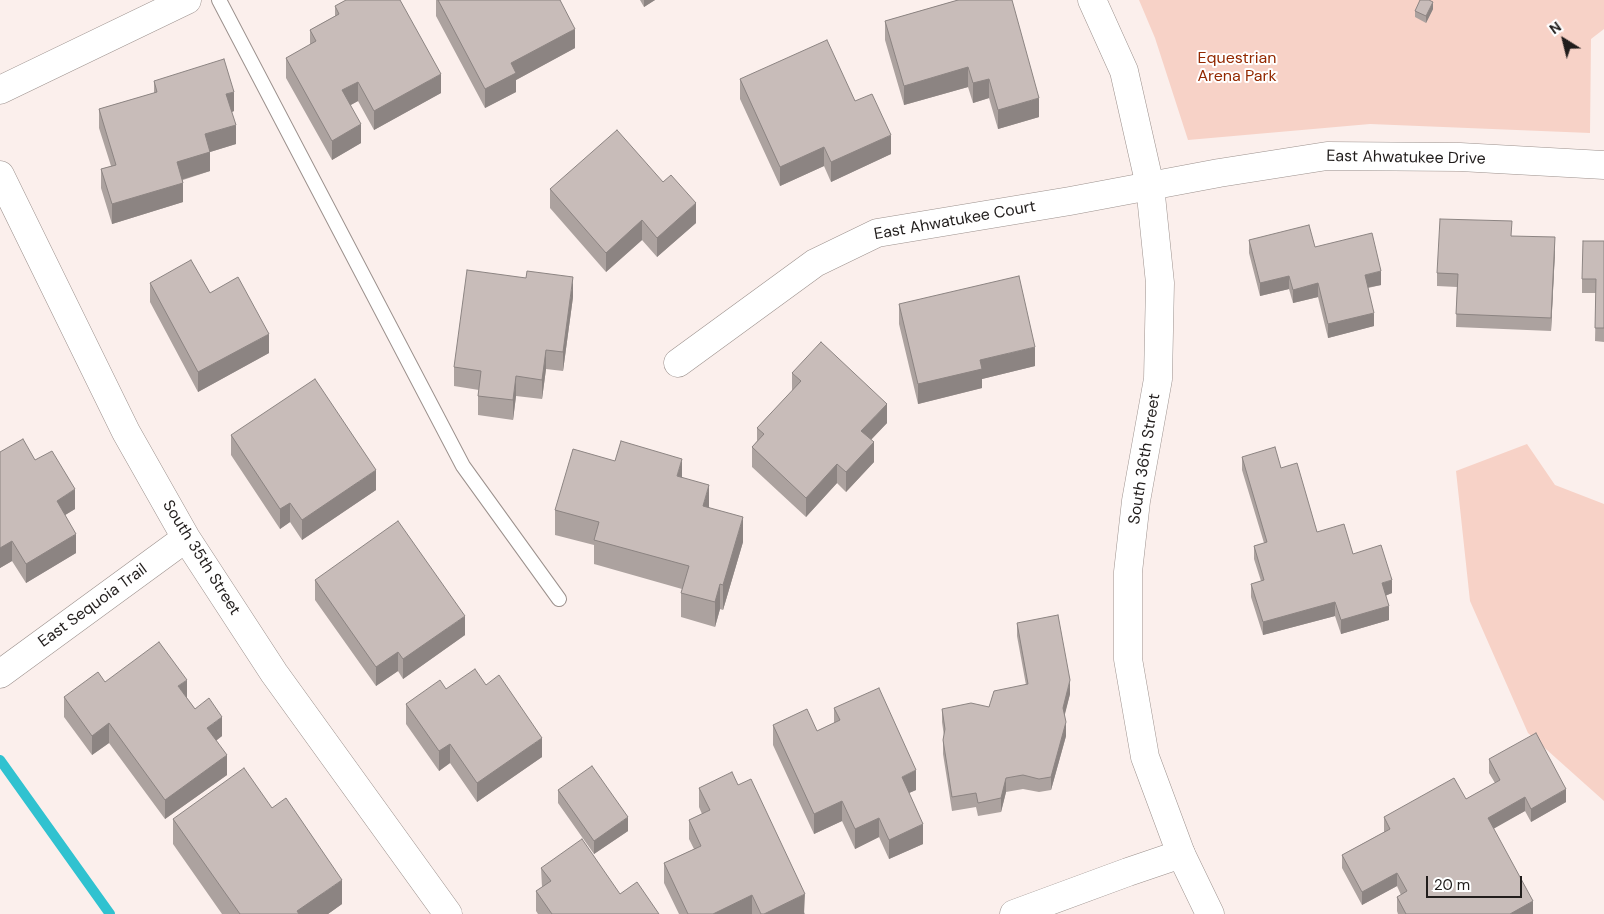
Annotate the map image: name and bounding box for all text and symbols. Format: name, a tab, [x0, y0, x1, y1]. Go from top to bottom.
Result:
north arrow	[1539, 15, 1589, 65]
text: N	[1546, 18, 1565, 38]
park label: Equestrian Arena Park	[1197, 49, 1277, 87]
street label: East Ahwatukee Drive	[1326, 147, 1486, 169]
street label: East Ahwatukee Court	[873, 197, 1037, 245]
street label: South 36th Street	[1125, 392, 1165, 526]
street label: South 35th Street	[158, 497, 244, 619]
street label: East Sequoia Trail	[35, 560, 151, 652]
scale bar	[1429, 866, 1525, 898]
text: 20 m	[1434, 875, 1470, 895]

